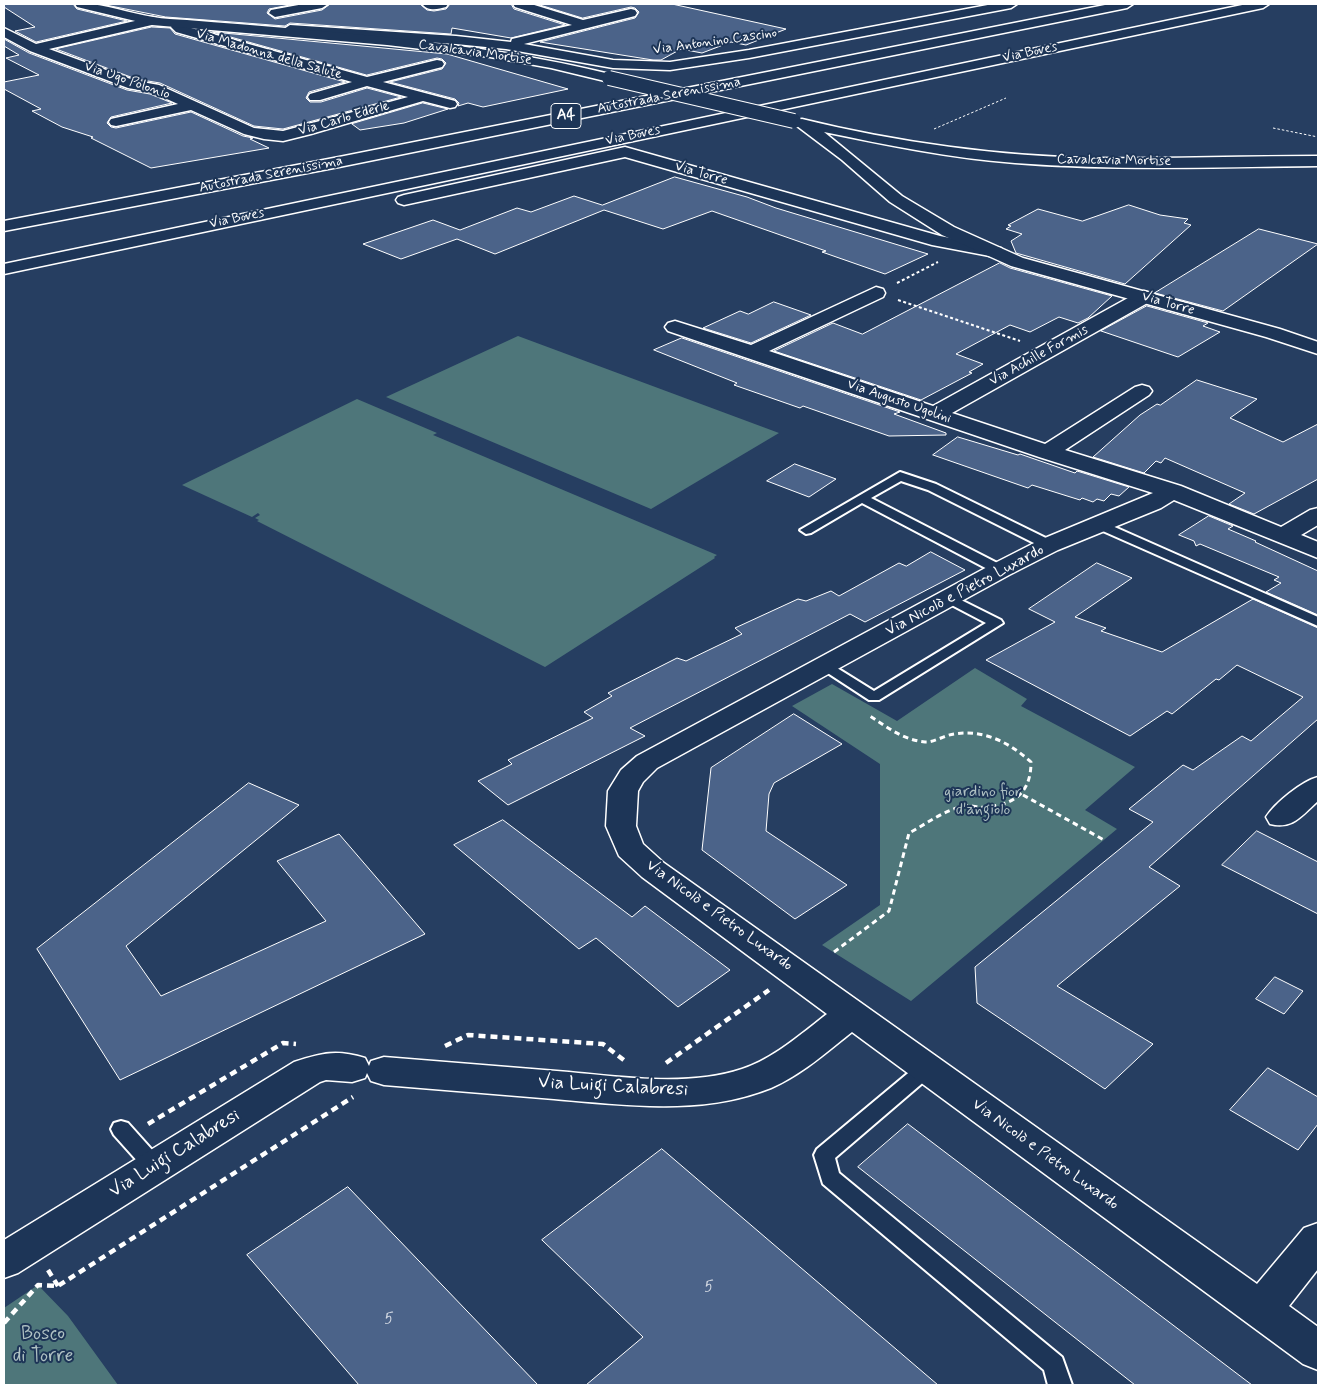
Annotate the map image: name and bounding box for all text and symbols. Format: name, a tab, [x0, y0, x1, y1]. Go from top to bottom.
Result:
street label: Via Antonino Cascino	[652, 25, 778, 59]
street label: Via Madonna della Salute	[194, 26, 344, 84]
street label: Cavalcavia Mortise	[417, 37, 533, 69]
street label: Via Boves	[1001, 39, 1059, 67]
street label: Via Ugo Polonio	[82, 58, 172, 104]
street label: Autostrada Serenissima	[596, 74, 742, 118]
street label: Via Carlo Ederle	[296, 98, 392, 140]
road number: A4	[551, 104, 581, 128]
street label: Via Boves	[604, 122, 662, 150]
street label: Cavalcavia Mortise	[1057, 152, 1171, 170]
street label: Autostrada Serenissima	[198, 153, 344, 197]
street label: Via Torre	[673, 158, 729, 190]
street label: Via Boves	[208, 205, 266, 233]
street label: Via Torre	[1140, 288, 1196, 320]
street label: Via Achille Formis	[987, 322, 1091, 390]
street label: Via Augusto Ugolini	[845, 376, 953, 428]
street label: Via Nicolò e Pietro Luxardo	[882, 541, 1048, 641]
park label: giardino fior d'angiolo	[944, 783, 1022, 821]
street label: Via Nicolò e Pietro Luxardo	[642, 856, 796, 976]
street label: Via Luigi Calabresi	[537, 1072, 689, 1102]
street label: Via Nicolò e Pietro Luxardo	[968, 1095, 1122, 1215]
street label: Via Luigi Calabresi	[105, 1105, 245, 1203]
house number: 5	[704, 1278, 714, 1298]
house number: 5	[384, 1310, 394, 1330]
park label: Bosco di Torre	[13, 1324, 73, 1368]

